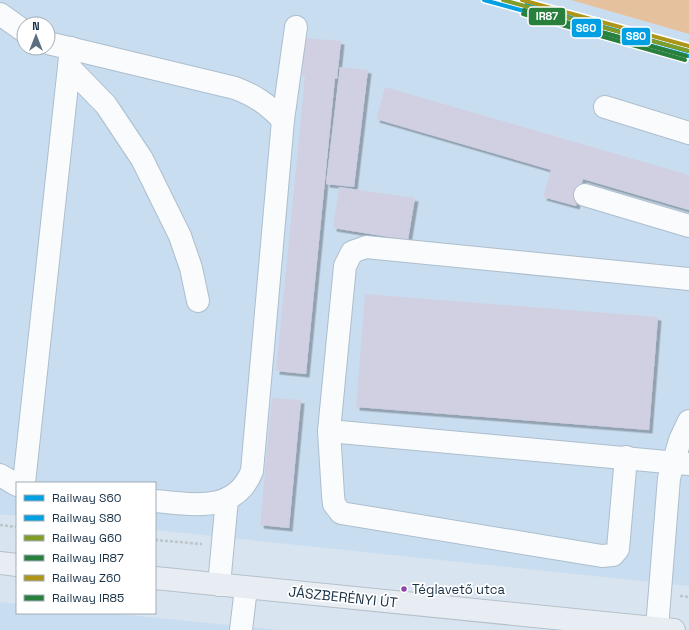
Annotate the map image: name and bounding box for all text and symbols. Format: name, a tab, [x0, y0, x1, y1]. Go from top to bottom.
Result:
line badge: IR87	[528, 7, 566, 26]
text: IR87	[536, 9, 558, 23]
north arrow	[16, 16, 56, 56]
line badge: S60	[571, 18, 602, 38]
text: N	[32, 19, 40, 33]
text: S60	[576, 21, 596, 35]
line badge: S80	[621, 27, 651, 46]
text: S80	[626, 29, 646, 43]
legend	[16, 482, 156, 614]
text: Railway S60	[52, 490, 121, 506]
text: Railway S80	[52, 510, 122, 526]
text: Railway G60	[52, 530, 122, 546]
text: Railway IR87	[52, 550, 124, 566]
text: Railway Z60	[52, 570, 121, 586]
place label: Téglavető utca	[412, 581, 505, 598]
street label: JÁSZBERÉNYI ÚT	[288, 582, 398, 612]
marker: Téglavető utca	[399, 584, 409, 594]
text: Railway IR85	[52, 590, 124, 606]

